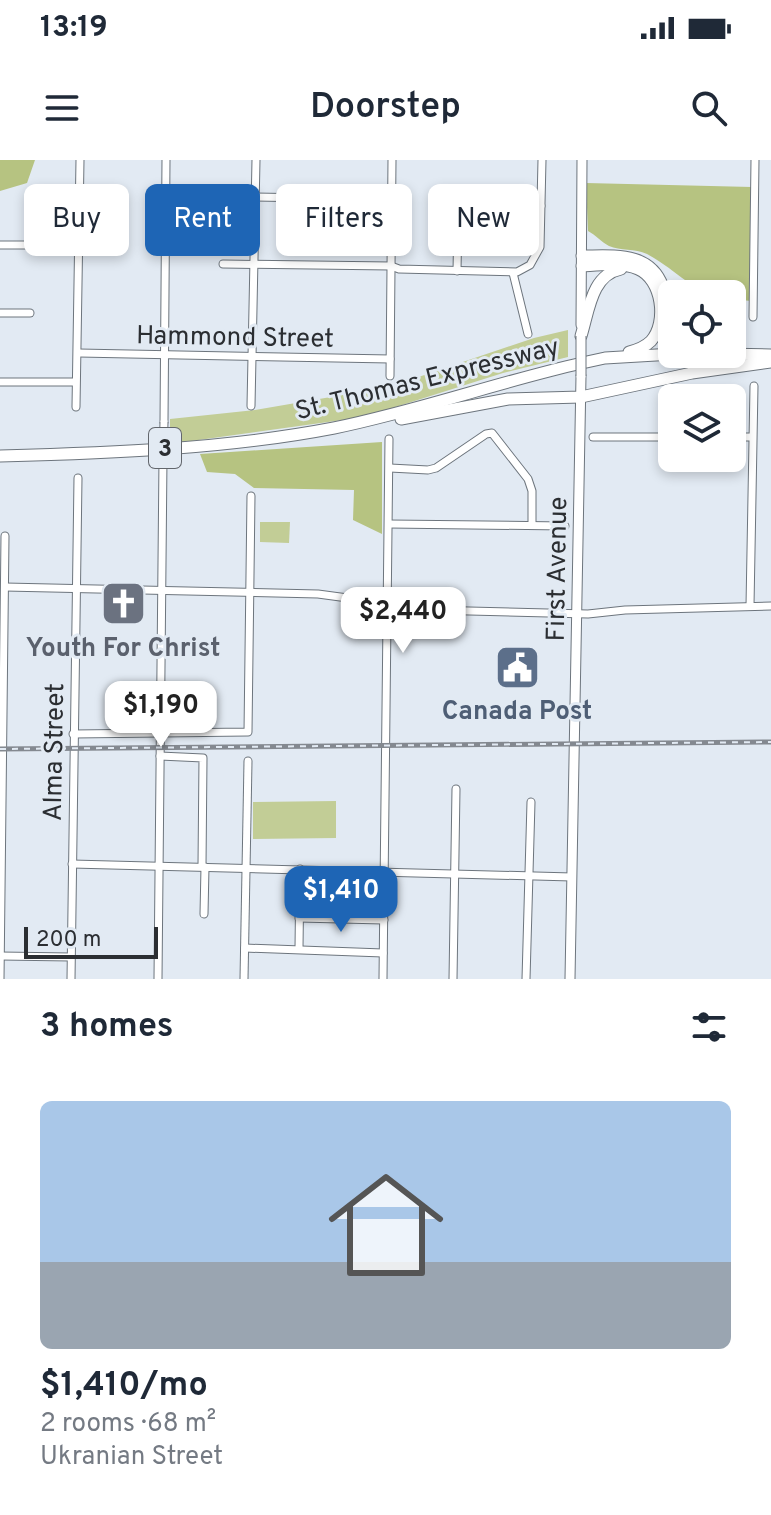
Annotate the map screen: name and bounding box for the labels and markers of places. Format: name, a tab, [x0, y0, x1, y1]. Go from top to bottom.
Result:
church icon: Youth For Christ	[99, 580, 147, 628]
pin: $2,440	[338, 587, 468, 655]
place label: Youth For Christ	[26, 633, 220, 666]
public building icon: Canada Post	[493, 643, 541, 691]
pin: $1,190	[96, 681, 226, 749]
place label: Canada Post	[442, 696, 592, 729]
pin: $1,410	[276, 866, 406, 934]

